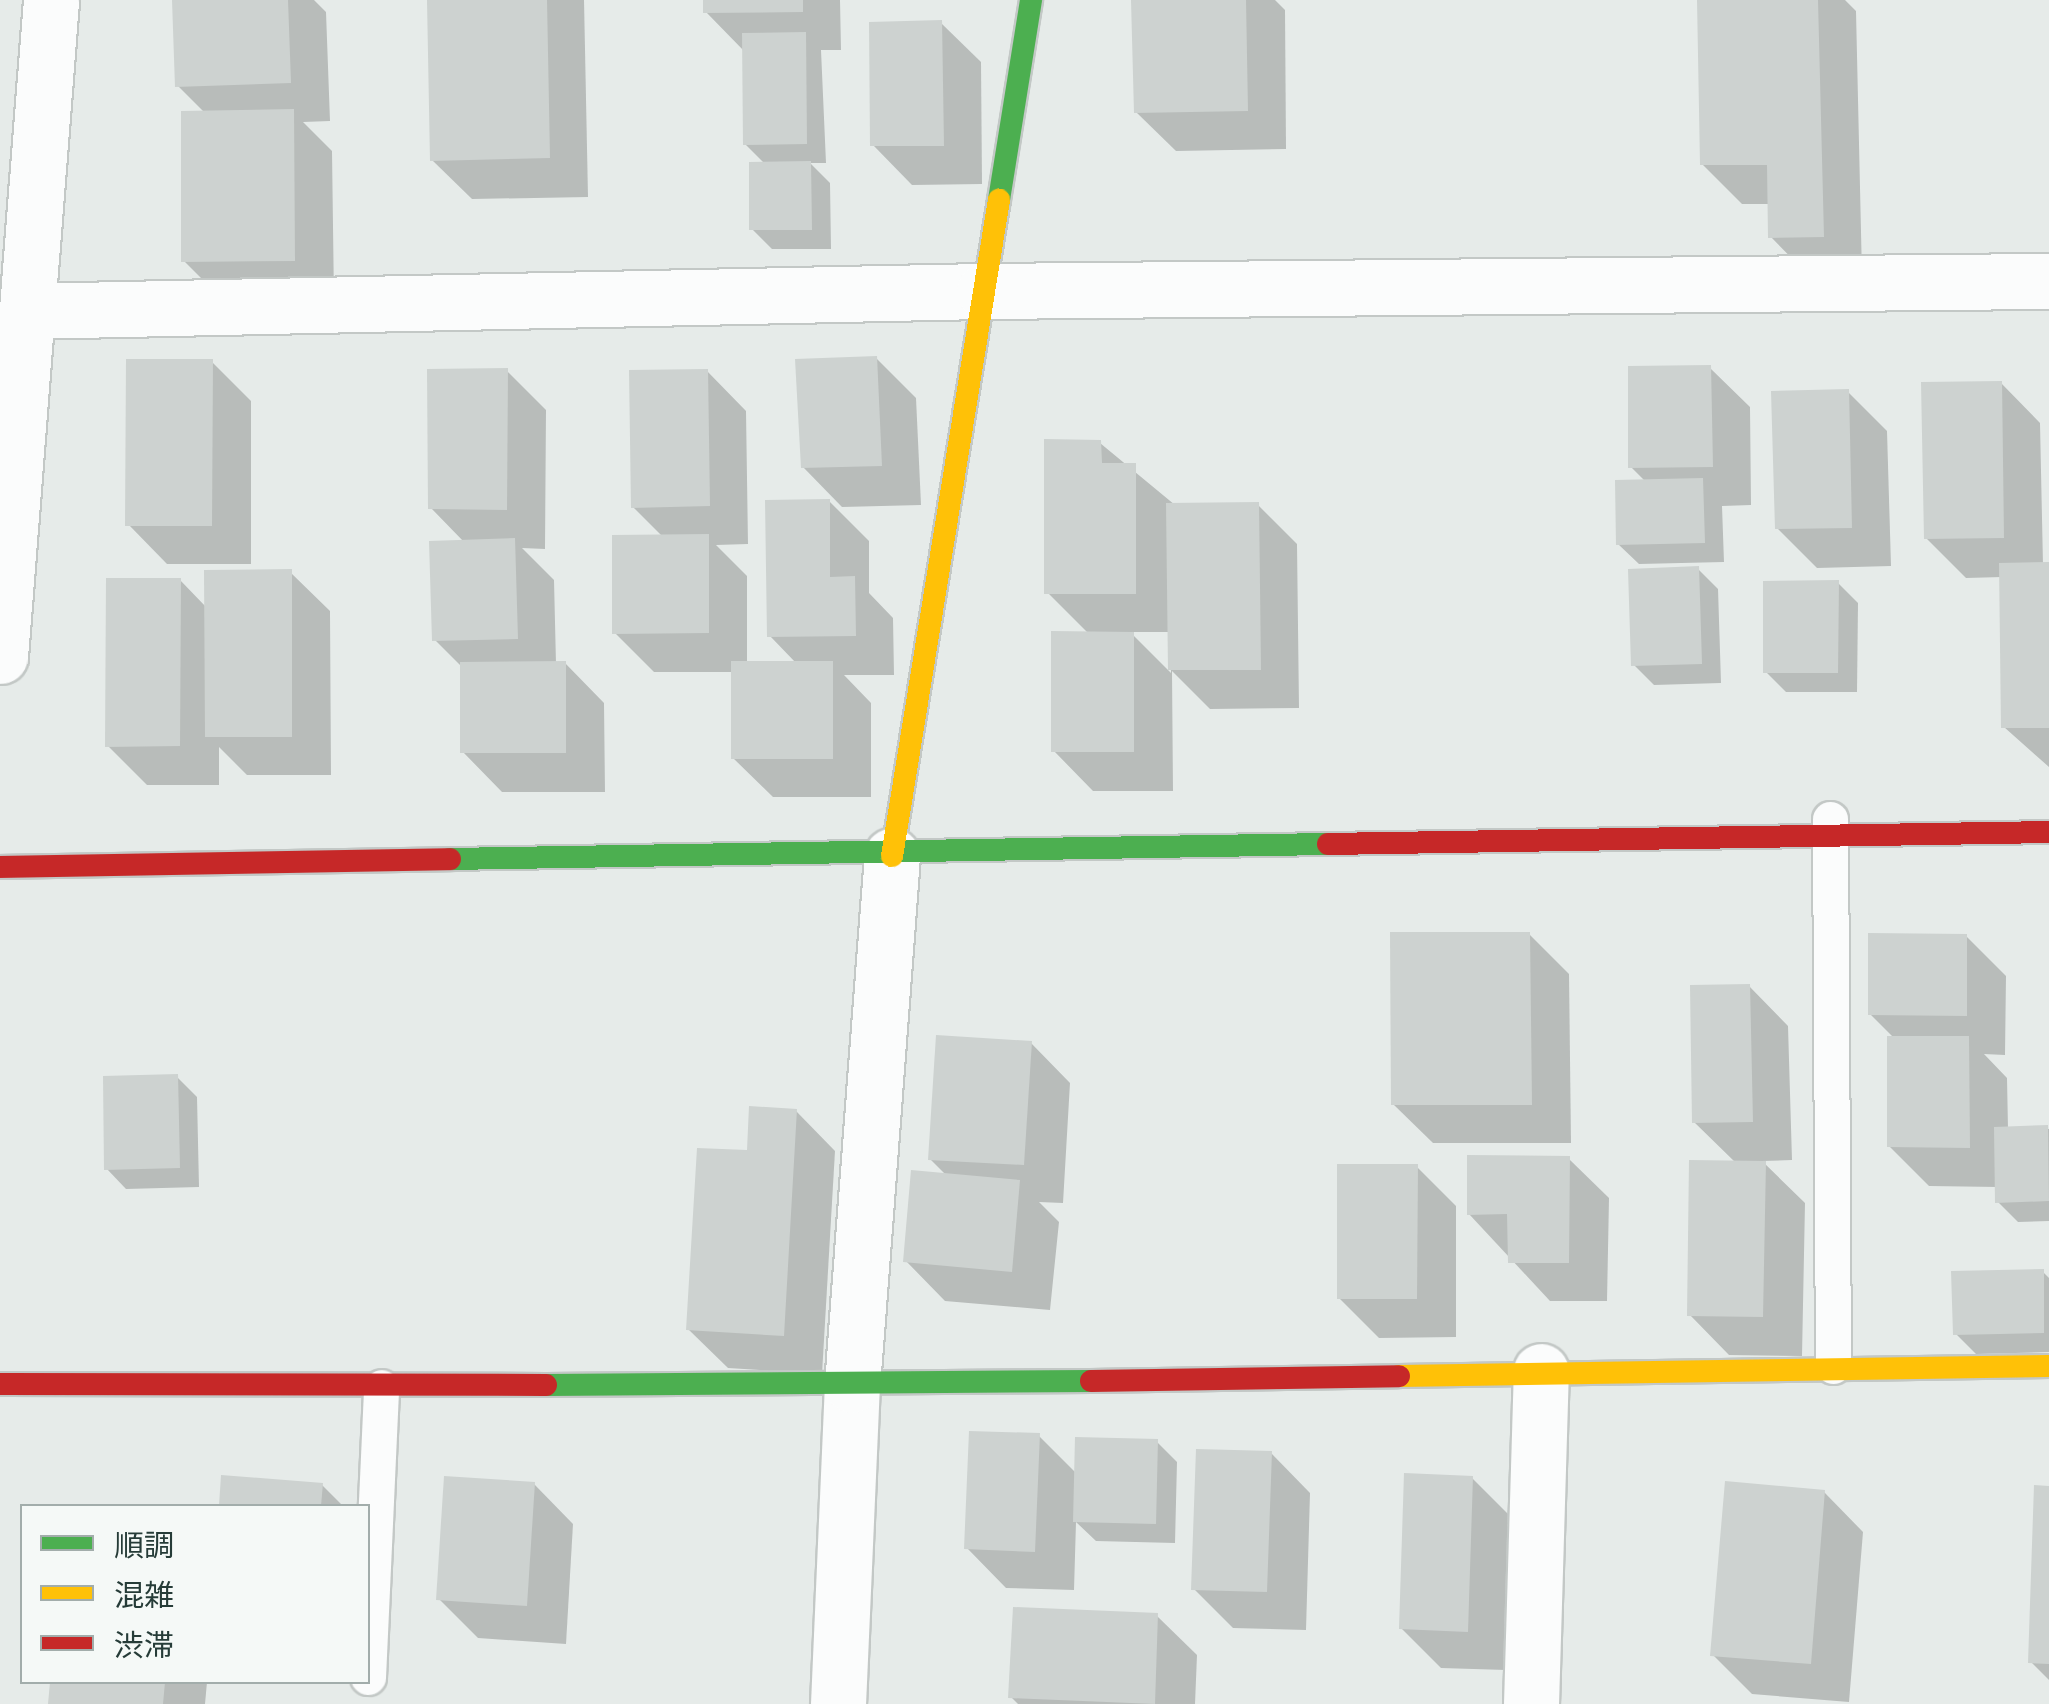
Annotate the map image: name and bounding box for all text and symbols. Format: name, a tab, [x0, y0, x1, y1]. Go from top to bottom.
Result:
legend	[20, 1504, 370, 1684]
text: 順調	[114, 1527, 174, 1563]
text: 混雑	[114, 1577, 174, 1613]
text: 渋滞	[114, 1627, 174, 1663]

